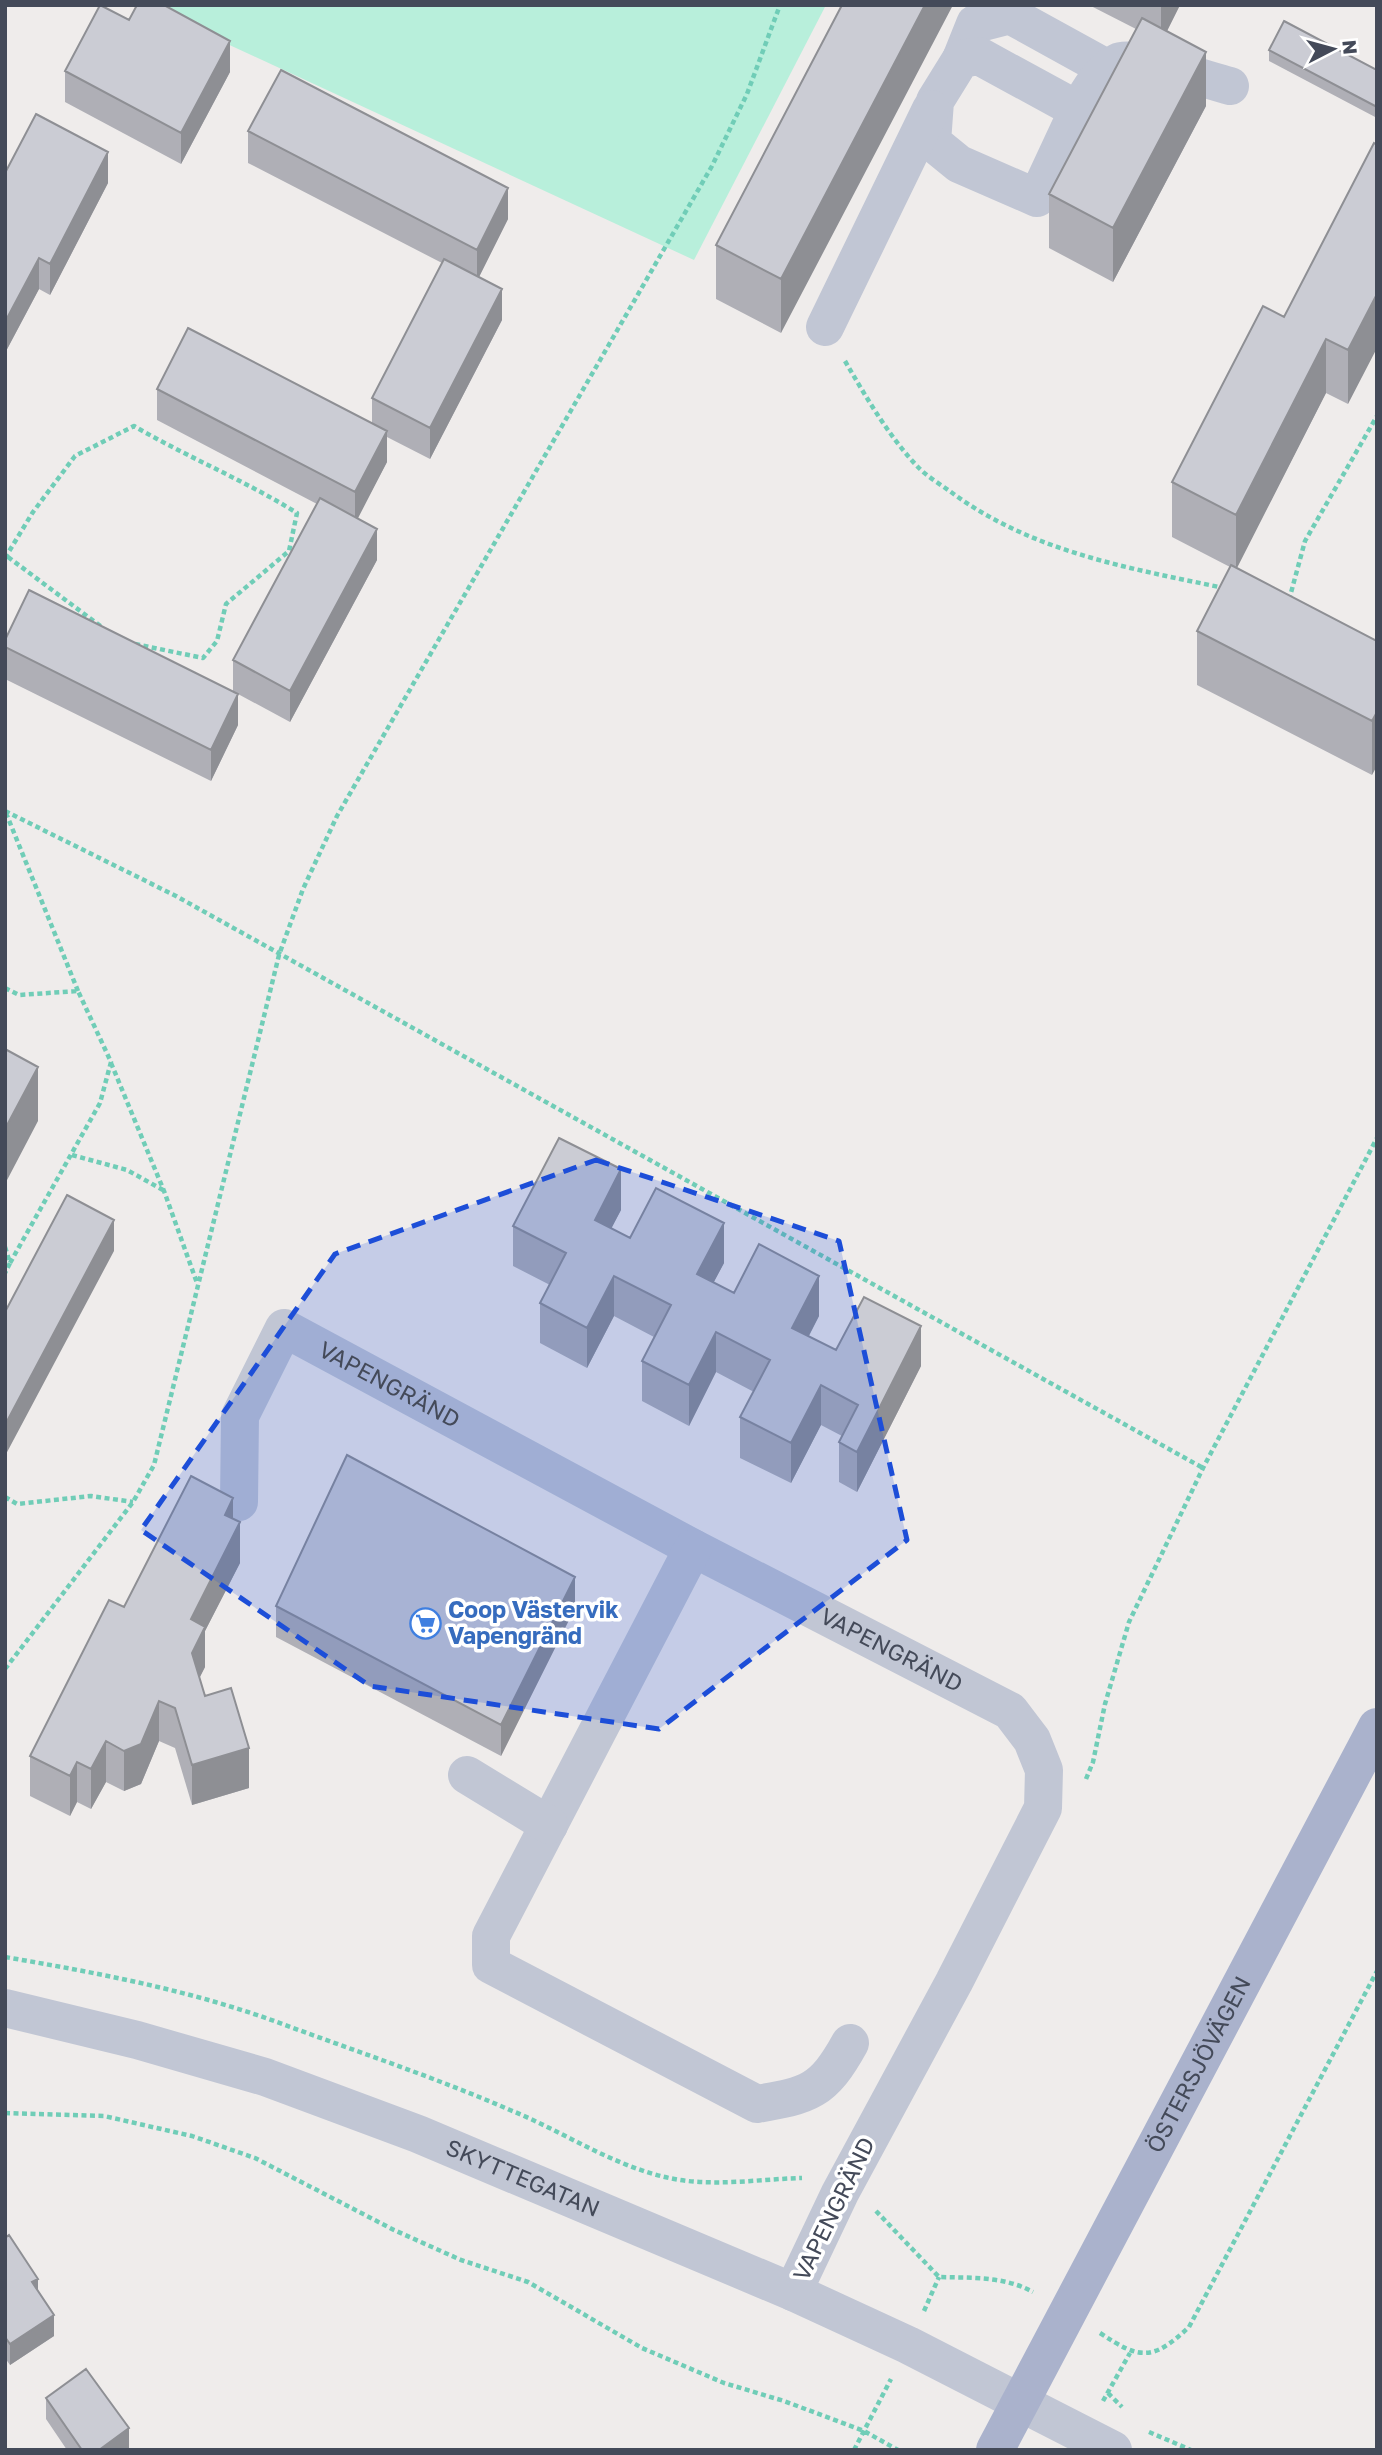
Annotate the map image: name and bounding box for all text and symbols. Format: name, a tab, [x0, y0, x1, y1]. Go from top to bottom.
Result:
north arrow	[1298, 14, 1368, 84]
text: N	[1338, 39, 1363, 56]
street label: VAPENGRÄND	[314, 1334, 465, 1433]
place label: Coop Västervik Vapengränd	[448, 1595, 619, 1649]
street label: VAPENGRÄND	[816, 1601, 968, 1697]
supermarket icon: Coop Västervik Vapengränd	[408, 1606, 442, 1640]
street label: ÖSTERSJÖVÄGEN	[1140, 1971, 1256, 2157]
street label: SKYTTEGATAN	[442, 2132, 604, 2222]
street label: VAPENGRÄND	[786, 2132, 880, 2285]

